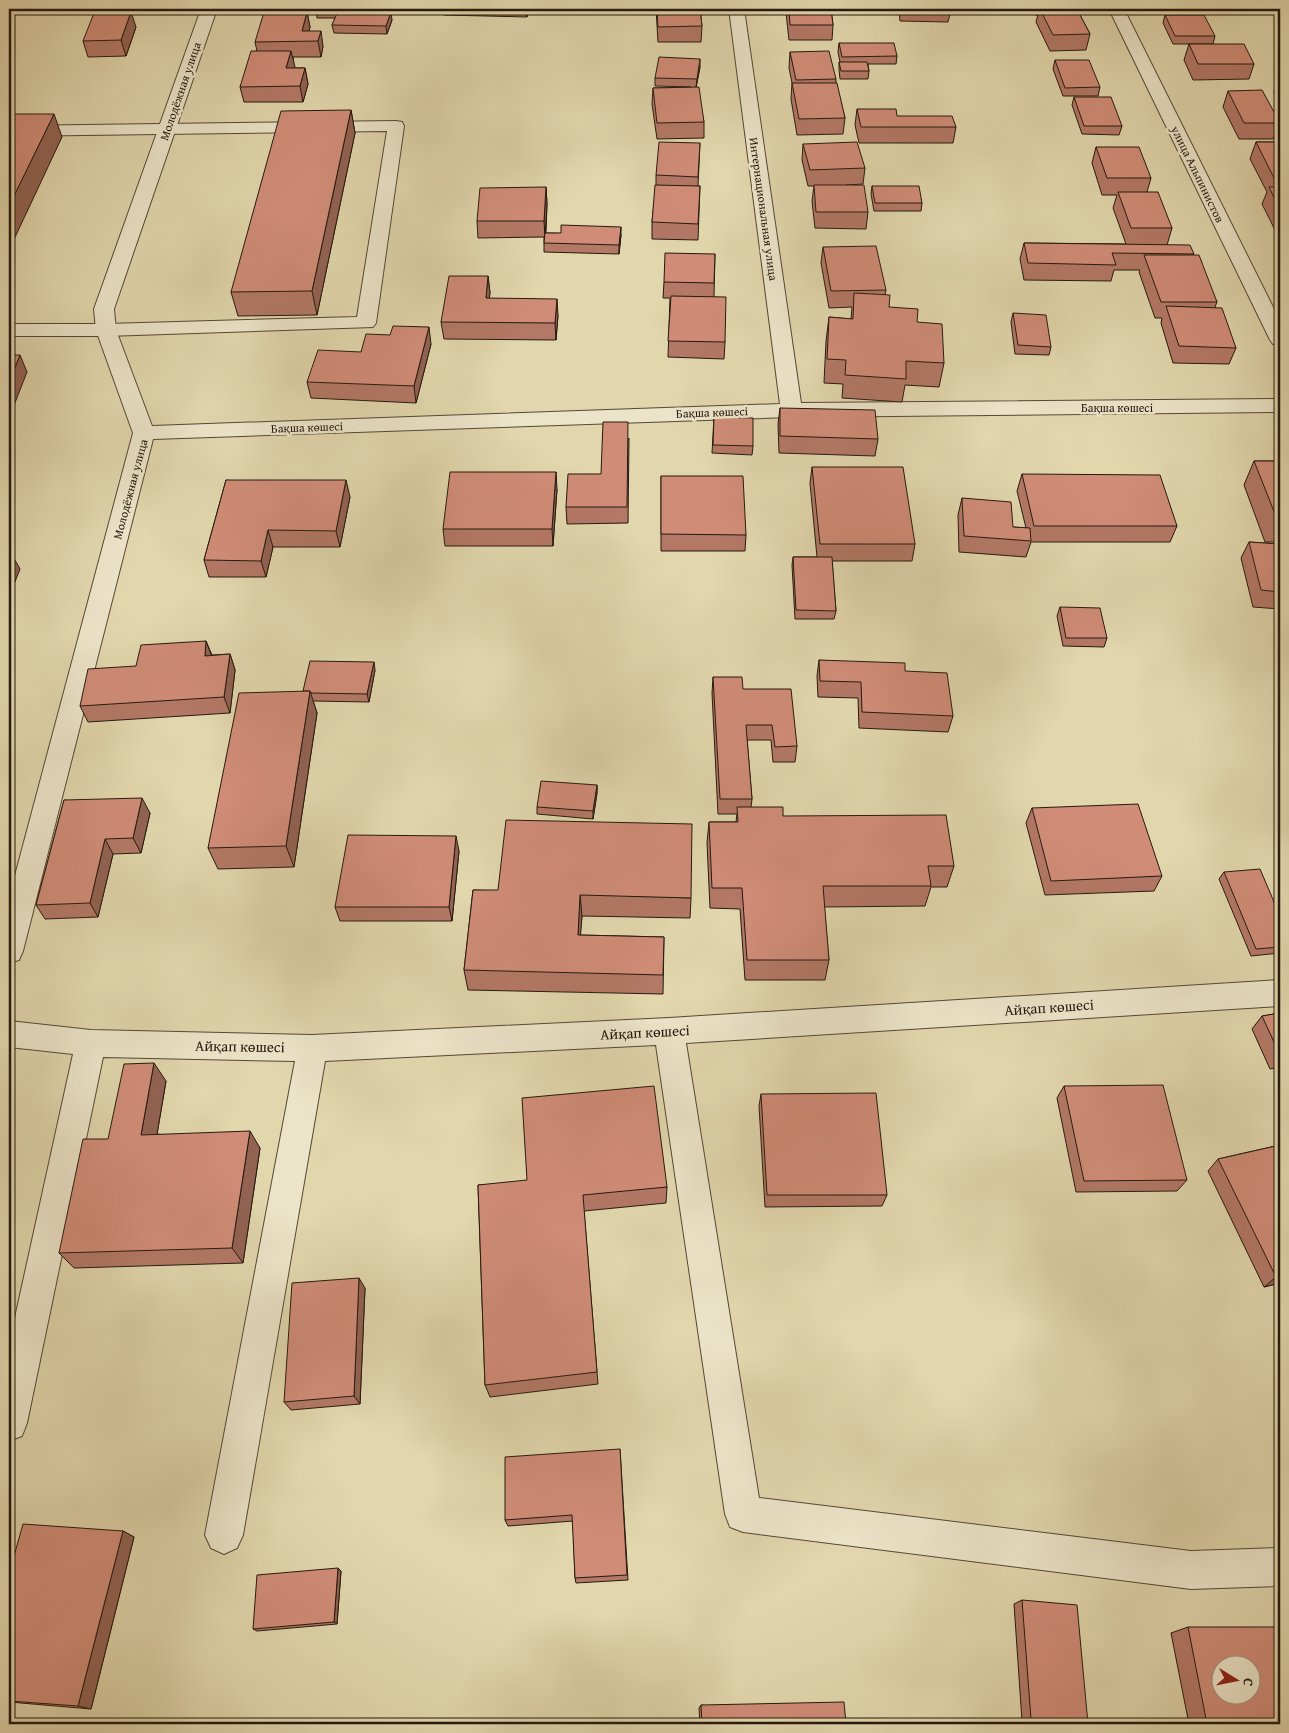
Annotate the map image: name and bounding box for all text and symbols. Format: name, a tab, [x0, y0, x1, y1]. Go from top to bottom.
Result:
street label: Молодёжная улица	[155, 39, 205, 142]
street label: улица Альпинистов	[1167, 122, 1229, 225]
street label: Интернациональная улица	[746, 136, 783, 282]
street label: Бақша көшесі	[1081, 399, 1154, 416]
street label: Бақша көшесі	[676, 402, 749, 422]
street label: Бақша көшесі	[271, 417, 344, 437]
street label: Молодёжная улица	[108, 437, 152, 541]
street label: Айқап көшесі	[1004, 993, 1094, 1021]
street label: Айқап көшесі	[600, 1019, 690, 1045]
street label: Айқап көшесі	[195, 1035, 285, 1057]
north arrow	[1212, 1656, 1262, 1706]
text: С	[1238, 1677, 1259, 1688]

